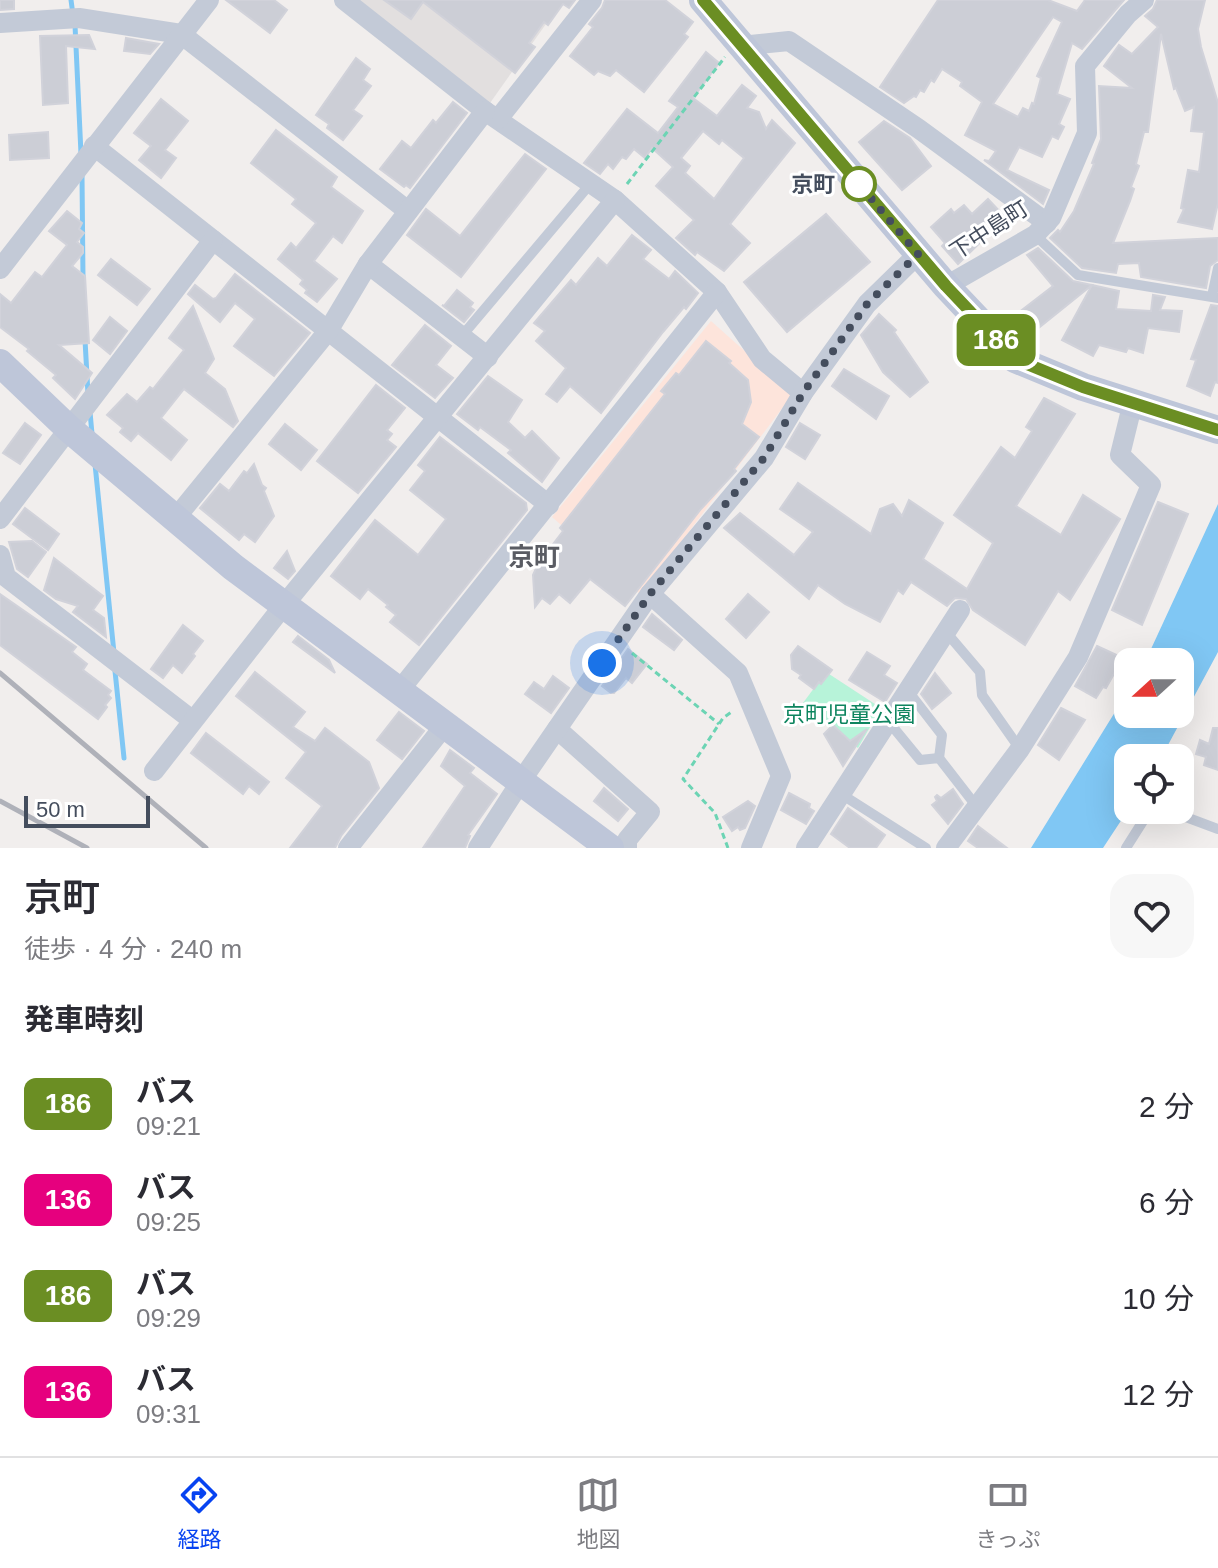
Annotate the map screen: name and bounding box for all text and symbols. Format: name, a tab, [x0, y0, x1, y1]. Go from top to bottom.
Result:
marker: 京町	[842, 167, 876, 201]
place label: 京町	[791, 172, 835, 197]
street label: 下中島町	[945, 196, 1033, 264]
line badge: 186	[950, 314, 1042, 366]
text: 186	[973, 324, 1019, 355]
district label: 京町	[508, 542, 560, 572]
your location	[582, 643, 622, 683]
north arrow	[1114, 648, 1194, 728]
map controls	[1114, 648, 1194, 824]
park label: 京町児童公園	[783, 702, 915, 727]
button: locate	[1114, 744, 1194, 824]
scale bar	[24, 792, 150, 828]
text: 50 m	[36, 797, 85, 822]
button: heart	[1110, 874, 1194, 958]
text: 京町	[24, 877, 100, 919]
text: 徒歩 · 4 分 · 240 m	[24, 934, 242, 964]
text: 発車時刻	[24, 1003, 144, 1036]
text: バス	[136, 1075, 196, 1108]
text: 186	[45, 1088, 91, 1119]
text: 2 分	[1139, 1090, 1194, 1123]
text: 09:21	[136, 1111, 201, 1141]
text: バス	[136, 1171, 196, 1204]
text: 136	[45, 1184, 91, 1215]
text: 6 分	[1139, 1186, 1194, 1219]
text: 09:25	[136, 1207, 201, 1237]
text: バス	[136, 1267, 196, 1300]
text: 186	[45, 1280, 91, 1311]
text: 10 分	[1122, 1282, 1194, 1315]
text: 09:29	[136, 1303, 201, 1333]
text: バス	[136, 1363, 196, 1396]
text: 136	[45, 1376, 91, 1407]
text: 12 分	[1122, 1378, 1194, 1411]
text: 09:31	[136, 1399, 201, 1429]
tab: 経路	[177, 1473, 221, 1553]
tab: 地図	[576, 1473, 620, 1553]
tab: きっぷ	[975, 1473, 1041, 1553]

